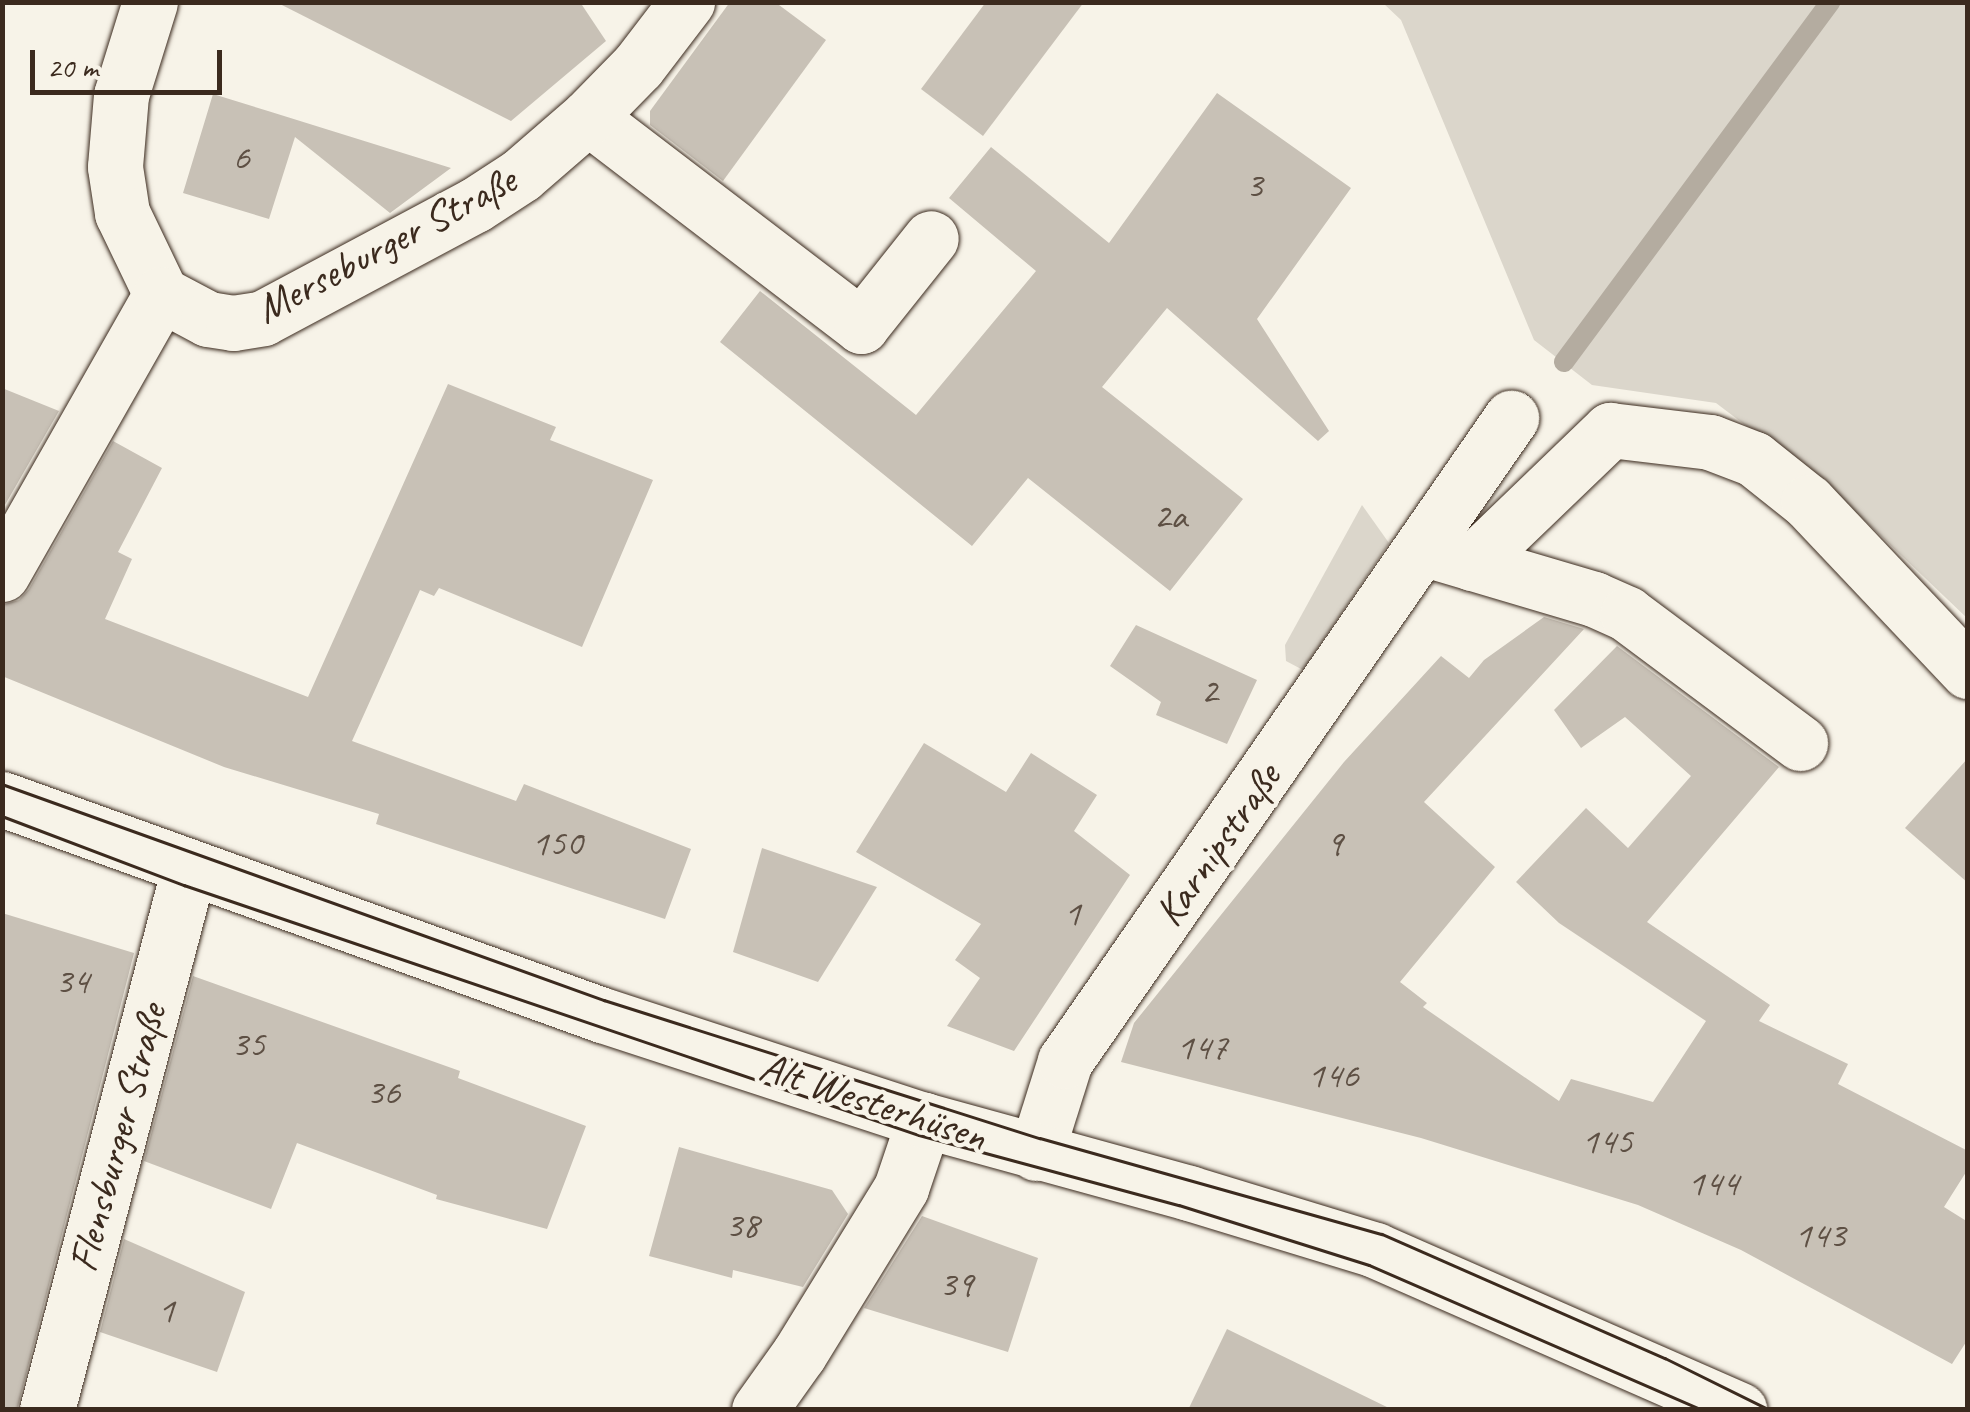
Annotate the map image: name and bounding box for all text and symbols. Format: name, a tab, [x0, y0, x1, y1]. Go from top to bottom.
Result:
scale bar	[35, 30, 228, 92]
text: 20 m	[47, 48, 98, 86]
house number: 6	[232, 134, 250, 180]
street label: Merseburger Straße	[247, 155, 525, 335]
house number: 3	[1245, 162, 1263, 208]
house number: 2a	[1153, 493, 1187, 539]
house number: 2	[1200, 668, 1218, 714]
street label: Karnipstraße	[1144, 754, 1292, 936]
house number: 150	[531, 820, 583, 866]
house number: 9	[1325, 820, 1343, 866]
house number: 1	[1063, 890, 1081, 936]
house number: 34	[55, 958, 89, 1004]
street label: Flensburger Straße	[58, 998, 178, 1278]
house number: 35	[231, 1021, 265, 1067]
house number: 147	[1176, 1024, 1228, 1070]
street label: Alt Westerhüsen	[753, 1042, 993, 1162]
house number: 146	[1307, 1052, 1359, 1098]
house number: 36	[366, 1069, 400, 1115]
house number: 145	[1581, 1118, 1633, 1164]
house number: 144	[1687, 1160, 1739, 1206]
house number: 38	[725, 1202, 759, 1248]
house number: 143	[1794, 1212, 1846, 1258]
house number: 39	[939, 1261, 973, 1307]
house number: 1	[157, 1287, 175, 1333]

